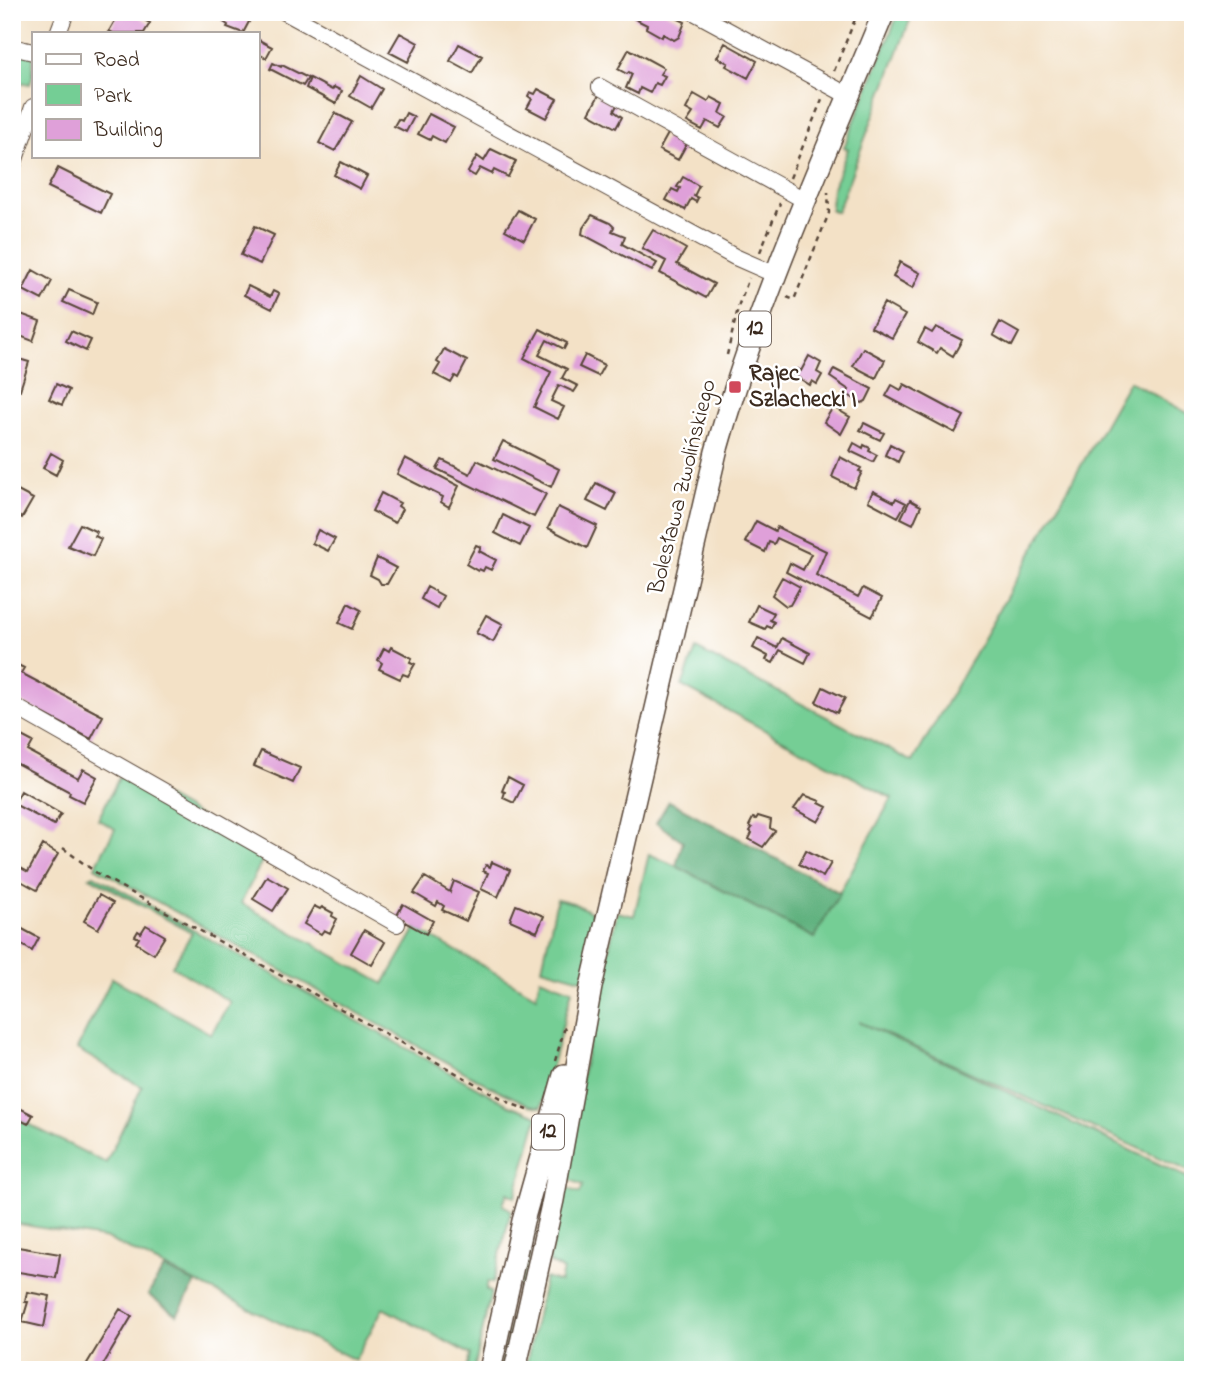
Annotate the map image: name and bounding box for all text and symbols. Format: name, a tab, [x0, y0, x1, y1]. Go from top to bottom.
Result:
legend	[32, 32, 259, 158]
text: Road	[94, 46, 140, 76]
text: Park	[94, 82, 133, 112]
text: Building	[93, 116, 163, 148]
road number: 12	[739, 312, 771, 346]
place label: Rajec Szlachecki I	[749, 358, 857, 417]
street label: Bolesława Zwolińskiego	[640, 376, 727, 599]
marker: Rajec Szlachecki I	[727, 379, 743, 395]
road number: 12	[532, 1114, 564, 1150]

